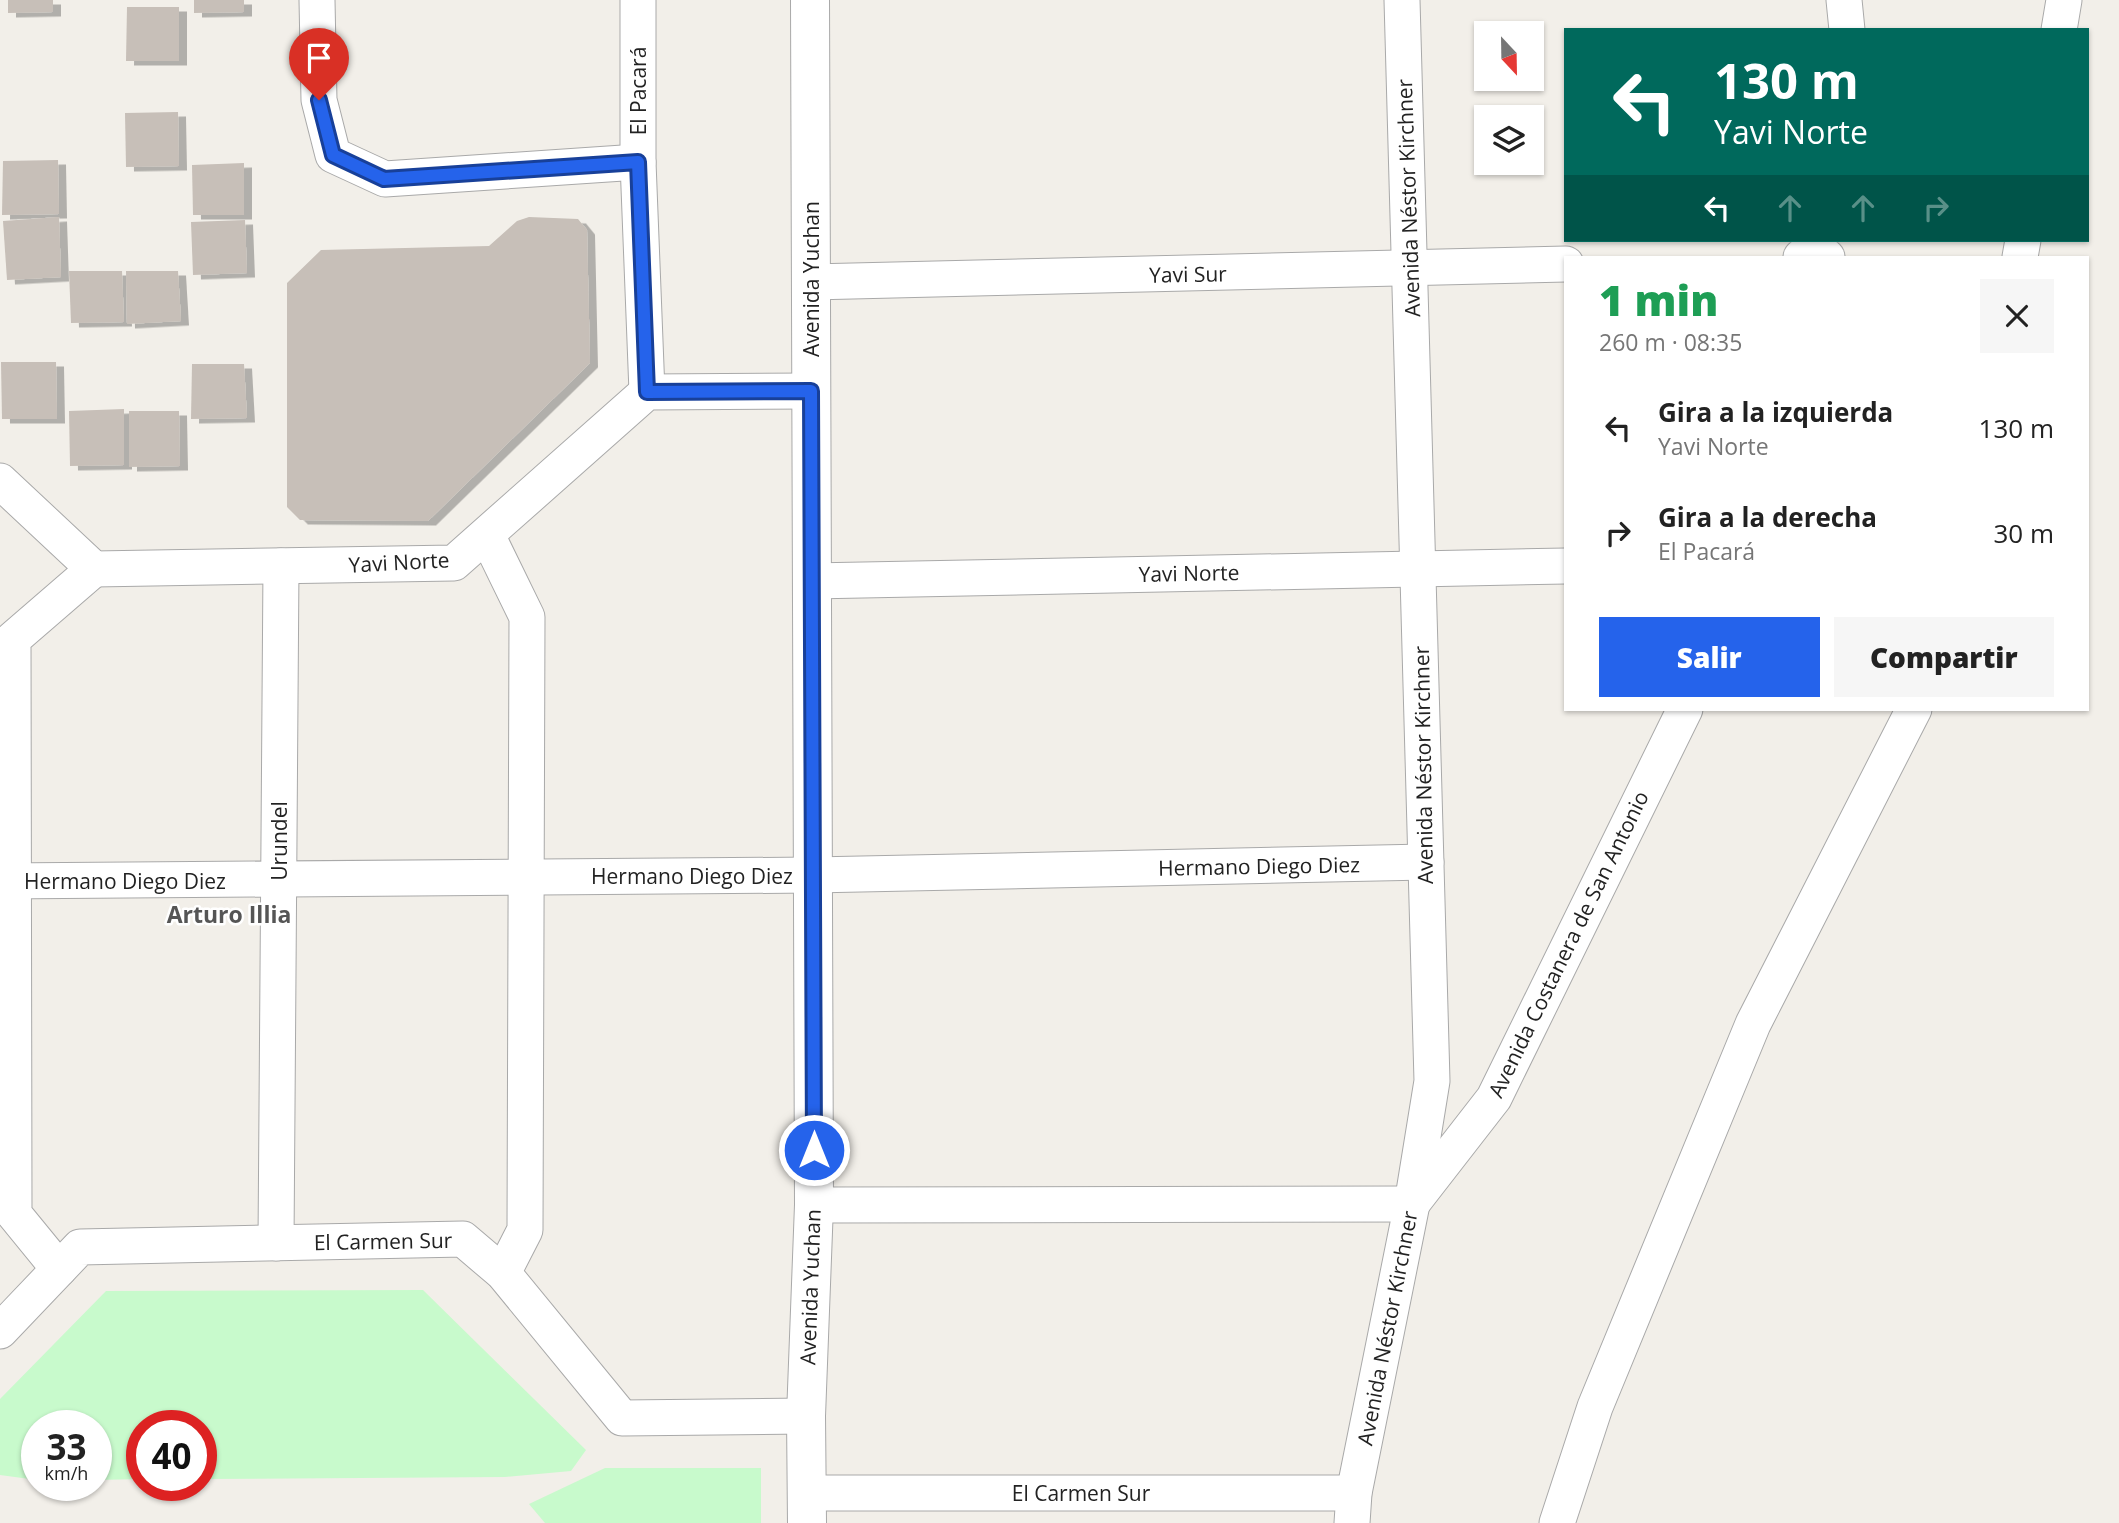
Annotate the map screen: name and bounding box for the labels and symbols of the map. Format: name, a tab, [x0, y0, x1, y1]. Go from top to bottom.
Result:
north arrow	[1474, 21, 1544, 91]
pin	[289, 28, 349, 100]
street label: El Pacará	[624, 47, 652, 135]
street label: Avenida Néstor Kirchner	[1390, 78, 1426, 318]
street label: Avenida Yuchan	[797, 201, 825, 357]
street label: Yavi Sur	[1149, 259, 1227, 289]
street label: Yavi Norte	[348, 545, 450, 579]
street label: Yavi Norte	[1138, 558, 1240, 588]
street label: Avenida Néstor Kirchner	[1407, 645, 1439, 884]
street label: Avenida Costanera de San Antonio	[1481, 786, 1655, 1102]
street label: Urundel	[265, 801, 293, 881]
street label: Hermano Diego Diez	[1158, 850, 1360, 882]
street label: Hermano Diego Diez	[591, 862, 793, 890]
street label: Hermano Diego Diez	[24, 867, 226, 895]
district label: Arturo Illia	[167, 898, 291, 930]
position arrow	[777, 1113, 851, 1187]
street label: Avenida Néstor Kirchner	[1351, 1208, 1424, 1448]
street label: Avenida Yuchan	[793, 1209, 827, 1365]
street label: El Carmen Sur	[314, 1226, 453, 1256]
speed limit sign: 40	[126, 1410, 217, 1501]
street label: El Carmen Sur	[1012, 1479, 1151, 1507]

